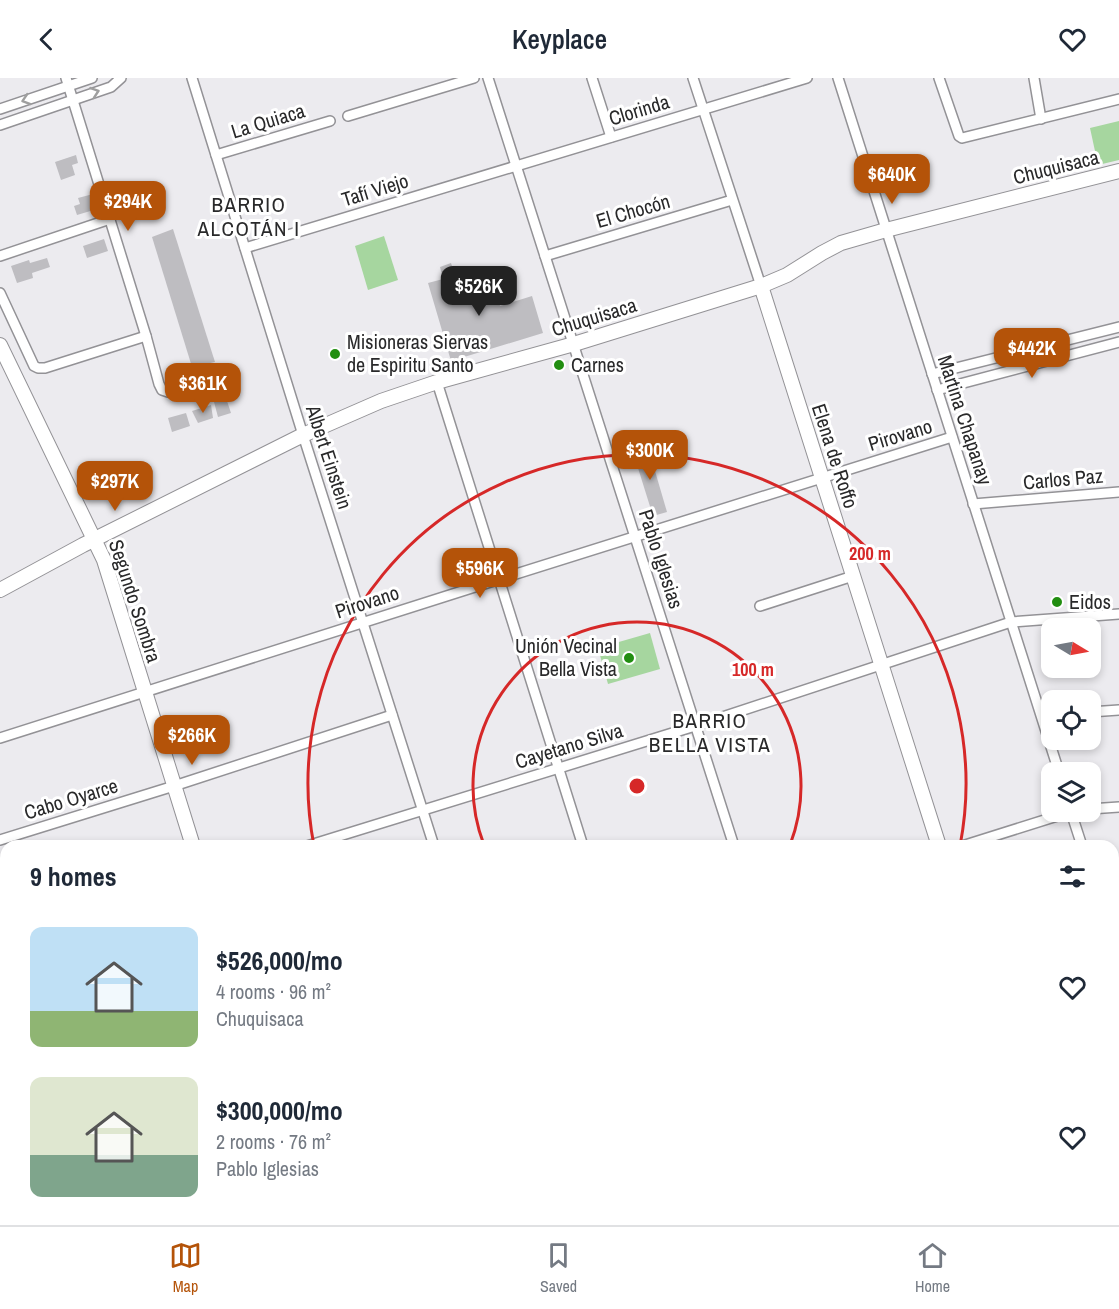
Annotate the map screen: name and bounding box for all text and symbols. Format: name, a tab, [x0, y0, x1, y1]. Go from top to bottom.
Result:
text: Keyplace	[512, 21, 607, 57]
icon: back	[30, 23, 63, 56]
icon: heart	[1056, 23, 1089, 56]
one-way arrow	[89, 87, 100, 99]
street label: Clorinda	[605, 88, 672, 131]
one-way arrow	[21, 93, 32, 105]
street label: La Quiaca	[228, 97, 308, 144]
street label: Chuquisaca	[1010, 143, 1102, 190]
pin: $640K	[850, 154, 934, 205]
text: $640K	[868, 160, 916, 187]
street label: Tafí Viejo	[338, 167, 412, 212]
pin: $294K	[86, 181, 170, 232]
text: $294K	[104, 187, 152, 214]
street label: El Chocón	[593, 187, 673, 234]
district label: BARRIO ALCOTÁN I	[196, 190, 301, 243]
pin: $526K	[437, 266, 521, 317]
text: $526K	[455, 272, 503, 299]
street label: Chuquisaca	[548, 291, 640, 342]
place label: Misioneras Siervas de Espiritu Santo	[347, 328, 488, 378]
pin: $442K	[990, 328, 1074, 379]
text: $442K	[1008, 334, 1056, 361]
marker: Misioneras Siervas de Espiritu Santo	[328, 347, 342, 361]
place label: Carnes	[571, 351, 624, 378]
street label: Martina Chapanay	[932, 352, 999, 489]
marker: Carnes	[552, 358, 566, 372]
pin: $361K	[161, 363, 245, 414]
text: $361K	[179, 369, 227, 396]
street label: Elena de Roffo	[806, 400, 865, 511]
street label: Albert Einstein	[300, 401, 359, 512]
street label: Pirovano	[865, 412, 935, 457]
pin: $300K	[608, 430, 692, 481]
text: $300K	[626, 436, 674, 463]
pin: $297K	[73, 461, 157, 512]
street label: Carlos Paz	[1022, 462, 1104, 495]
text: $297K	[91, 467, 139, 494]
street label: Pablo Iglesias	[633, 506, 690, 612]
street label: Segundo Sombra	[103, 536, 168, 666]
text: 200 m	[849, 541, 891, 566]
pin: $596K	[438, 548, 522, 599]
text: $596K	[456, 554, 504, 581]
street label: Pirovano	[331, 579, 402, 625]
place label: Eidos	[1069, 588, 1111, 615]
marker: Eidos	[1050, 595, 1064, 609]
north arrow	[1041, 618, 1101, 678]
map controls	[1041, 618, 1101, 822]
place label: Unión Vecinal Bella Vista	[515, 632, 617, 682]
marker: Unión Vecinal Bella Vista	[622, 651, 636, 665]
text: 100 m	[732, 657, 774, 682]
button: locate	[1041, 690, 1101, 750]
district label: BARRIO BELLA VISTA	[649, 706, 771, 759]
pin: $266K	[150, 715, 234, 766]
street label: Cayetano Silva	[512, 716, 626, 775]
text: $266K	[168, 721, 216, 748]
button: layers	[1041, 762, 1101, 822]
street label: Cabo Oyarce	[21, 771, 121, 826]
centre of rings	[627, 776, 647, 796]
text: 9 homes	[30, 859, 117, 894]
icon: filters	[1056, 860, 1089, 893]
text: $526,000/mo	[216, 943, 343, 978]
icon: home	[78, 951, 150, 1023]
icon: heart	[1056, 971, 1089, 1004]
text: 4 rooms · 96 m²	[216, 978, 331, 1005]
text: Chuquisaca	[216, 1005, 304, 1032]
text: $300,000/mo	[216, 1093, 343, 1128]
icon: home	[78, 1101, 150, 1173]
icon: heart	[1056, 1121, 1089, 1154]
text: 2 rooms · 76 m²	[216, 1128, 331, 1155]
text: Pablo Iglesias	[216, 1155, 319, 1182]
tab: Map	[169, 1239, 202, 1297]
tab: Saved	[540, 1239, 577, 1297]
tab: Home	[915, 1239, 950, 1297]

